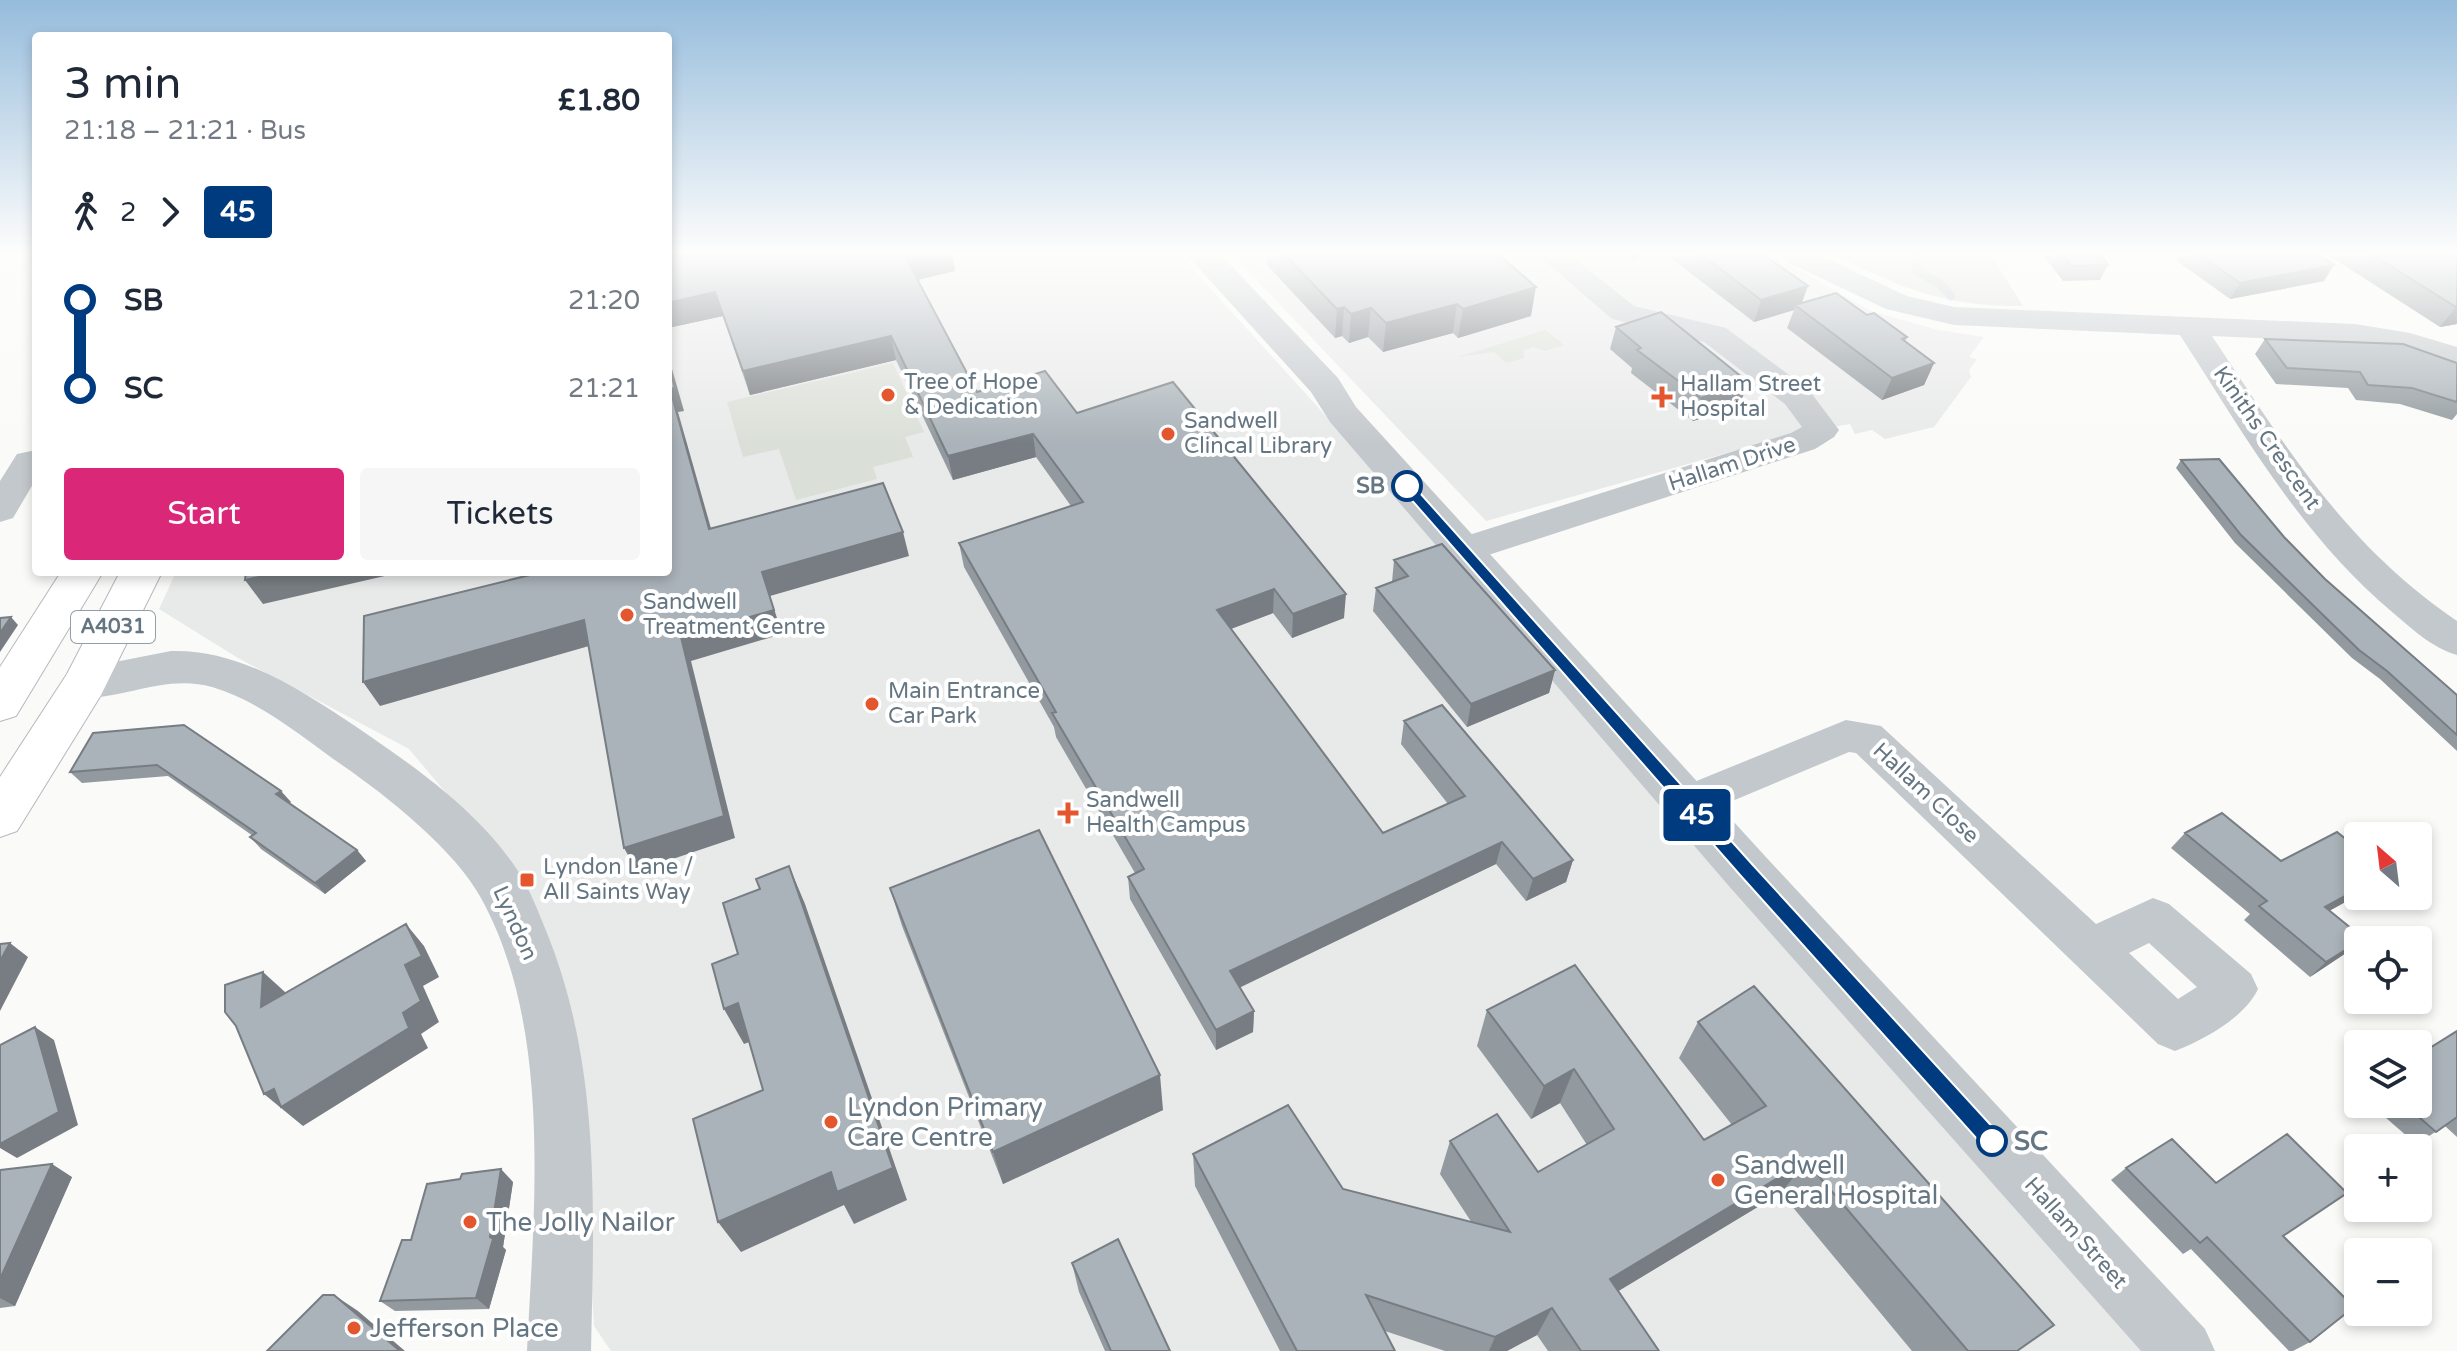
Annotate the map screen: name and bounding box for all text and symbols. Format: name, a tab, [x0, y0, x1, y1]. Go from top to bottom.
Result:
text: 3 min	[64, 58, 181, 111]
text: £1.80	[558, 82, 640, 119]
text: 21:18 – 21:21 · Bus	[64, 115, 306, 146]
icon: walk	[64, 190, 108, 234]
icon: forward	[148, 190, 192, 234]
text: 45	[220, 195, 256, 229]
text: 2	[120, 197, 136, 228]
text: SB	[124, 282, 163, 319]
text: 21:20	[568, 285, 640, 316]
street label: Kiniths Crescent	[2208, 361, 2326, 515]
place label: Tree of Hope & Dedication	[904, 369, 1038, 420]
text: SC	[124, 370, 163, 407]
place label: Hallam Street Hospital	[1680, 371, 1821, 422]
text: 21:21	[568, 373, 640, 404]
marker: Tree of Hope & Dedication	[879, 386, 897, 404]
marker: Hallam Street Hospital	[1651, 386, 1673, 408]
place label: Sandwell Clincal Library	[1184, 408, 1332, 459]
marker: Sandwell Clincal Library	[1159, 425, 1177, 443]
street label: Hallam Drive	[1665, 431, 1799, 497]
button: Start	[64, 468, 344, 560]
button: Tickets	[360, 468, 640, 560]
marker: SB	[1392, 471, 1422, 501]
place label: SB	[1356, 473, 1385, 499]
place label: Sandwell Treatment Centre	[643, 589, 826, 640]
marker: Sandwell Treatment Centre	[618, 606, 636, 624]
road number: A4031	[71, 611, 155, 643]
place label: Main Entrance Car Park	[888, 678, 1040, 729]
marker: Main Entrance Car Park	[863, 695, 881, 713]
street label: Hallam Close	[1868, 737, 1984, 849]
place label: Sandwell Health Campus	[1086, 787, 1246, 838]
line badge: 45	[1661, 789, 1733, 841]
text: 45	[1679, 798, 1715, 832]
marker: Sandwell Health Campus	[1057, 802, 1079, 824]
north arrow	[2344, 822, 2432, 910]
map controls	[2344, 822, 2432, 1326]
place label: Lyndon Lane / All Saints Way	[543, 854, 694, 905]
marker: Lyndon Lane / All Saints Way	[518, 871, 536, 889]
street label: Lyndon	[487, 882, 543, 964]
button: locate	[2344, 926, 2432, 1014]
button: layers	[2344, 1030, 2432, 1118]
place label: Lyndon Primary Care Centre	[847, 1092, 1043, 1153]
marker: Lyndon Primary Care Centre	[822, 1113, 840, 1131]
marker: SC	[1977, 1126, 2007, 1156]
place label: SC	[2014, 1126, 2048, 1157]
button: +	[2344, 1134, 2432, 1222]
place label: Sandwell General Hospital	[1734, 1150, 1938, 1211]
marker: Sandwell General Hospital	[1709, 1171, 1727, 1189]
street label: Hallam Street	[2019, 1172, 2133, 1294]
place label: The Jolly Nailor	[486, 1207, 675, 1238]
marker: The Jolly Nailor	[461, 1213, 479, 1231]
button: −	[2344, 1238, 2432, 1326]
place label: Jefferson Place	[370, 1313, 559, 1344]
marker: Jefferson Place	[345, 1319, 363, 1337]

